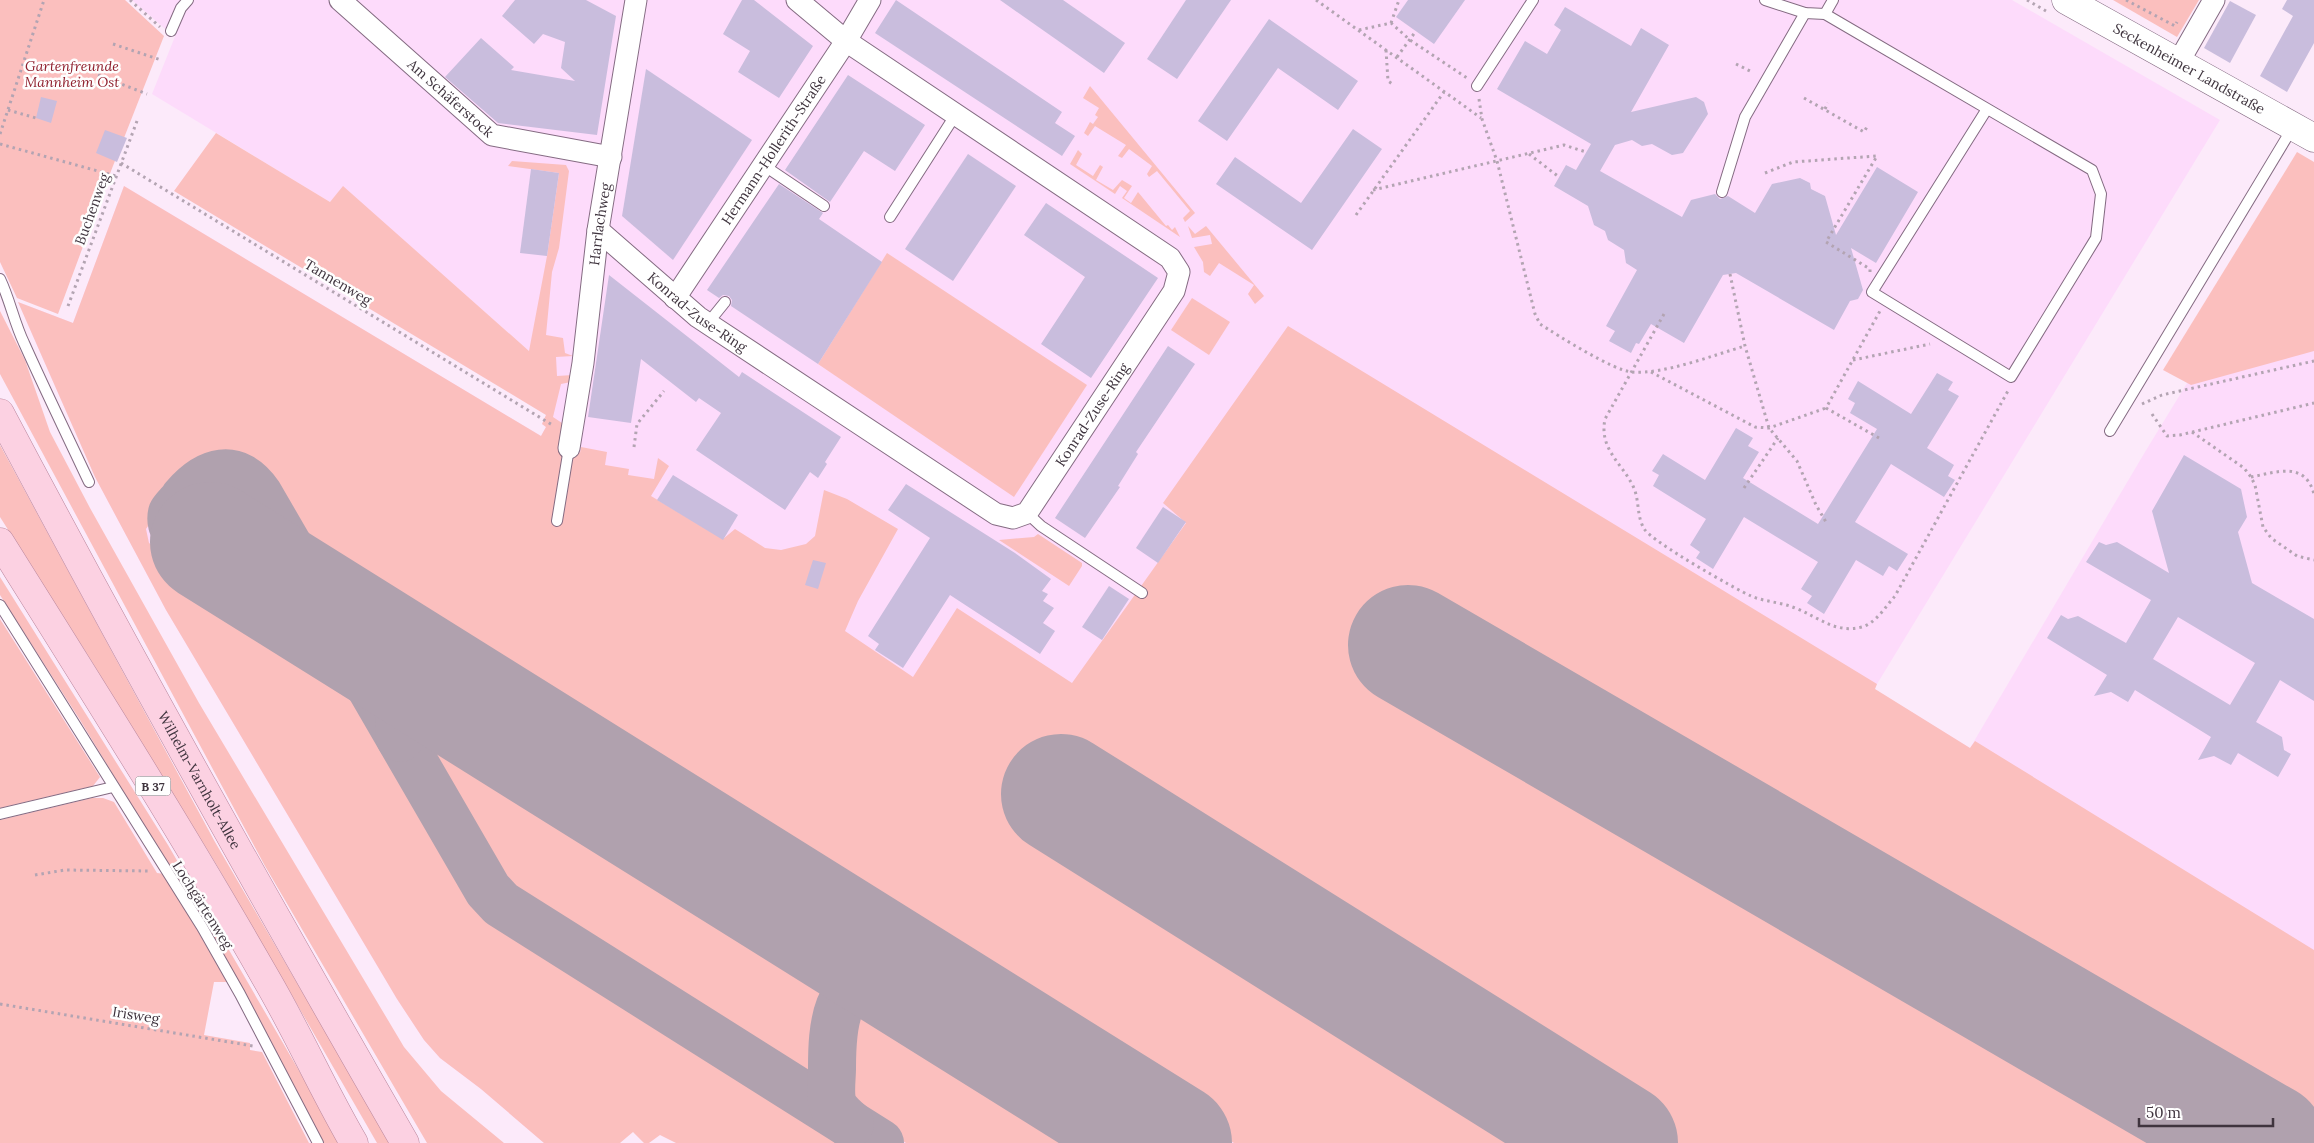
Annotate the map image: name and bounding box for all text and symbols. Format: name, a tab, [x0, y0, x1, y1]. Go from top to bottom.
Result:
street label: Seckenheimer Landstraße	[2110, 19, 2269, 118]
street label: Am Schäferstock	[403, 55, 498, 142]
park label: Gartenfreunde Mannheim Ost	[25, 57, 120, 91]
street label: Hermann-Hollerith-Straße	[717, 71, 830, 228]
street label: Buchenweg	[71, 170, 113, 247]
street label: Harrlachweg	[585, 181, 615, 266]
street label: Tannenweg	[301, 255, 375, 309]
street label: Konrad-Zuse-Ring	[644, 268, 751, 356]
street label: Konrad-Zuse-Ring	[1051, 359, 1133, 470]
street label: Wilhelm-Varnholt-Allee	[154, 708, 245, 853]
road number: B 37	[136, 776, 170, 796]
street label: Lochgärtenweg	[169, 857, 237, 953]
street label: Irisweg	[111, 1002, 161, 1028]
scale bar	[2139, 1096, 2273, 1128]
text: 50 m	[2146, 1103, 2181, 1122]

